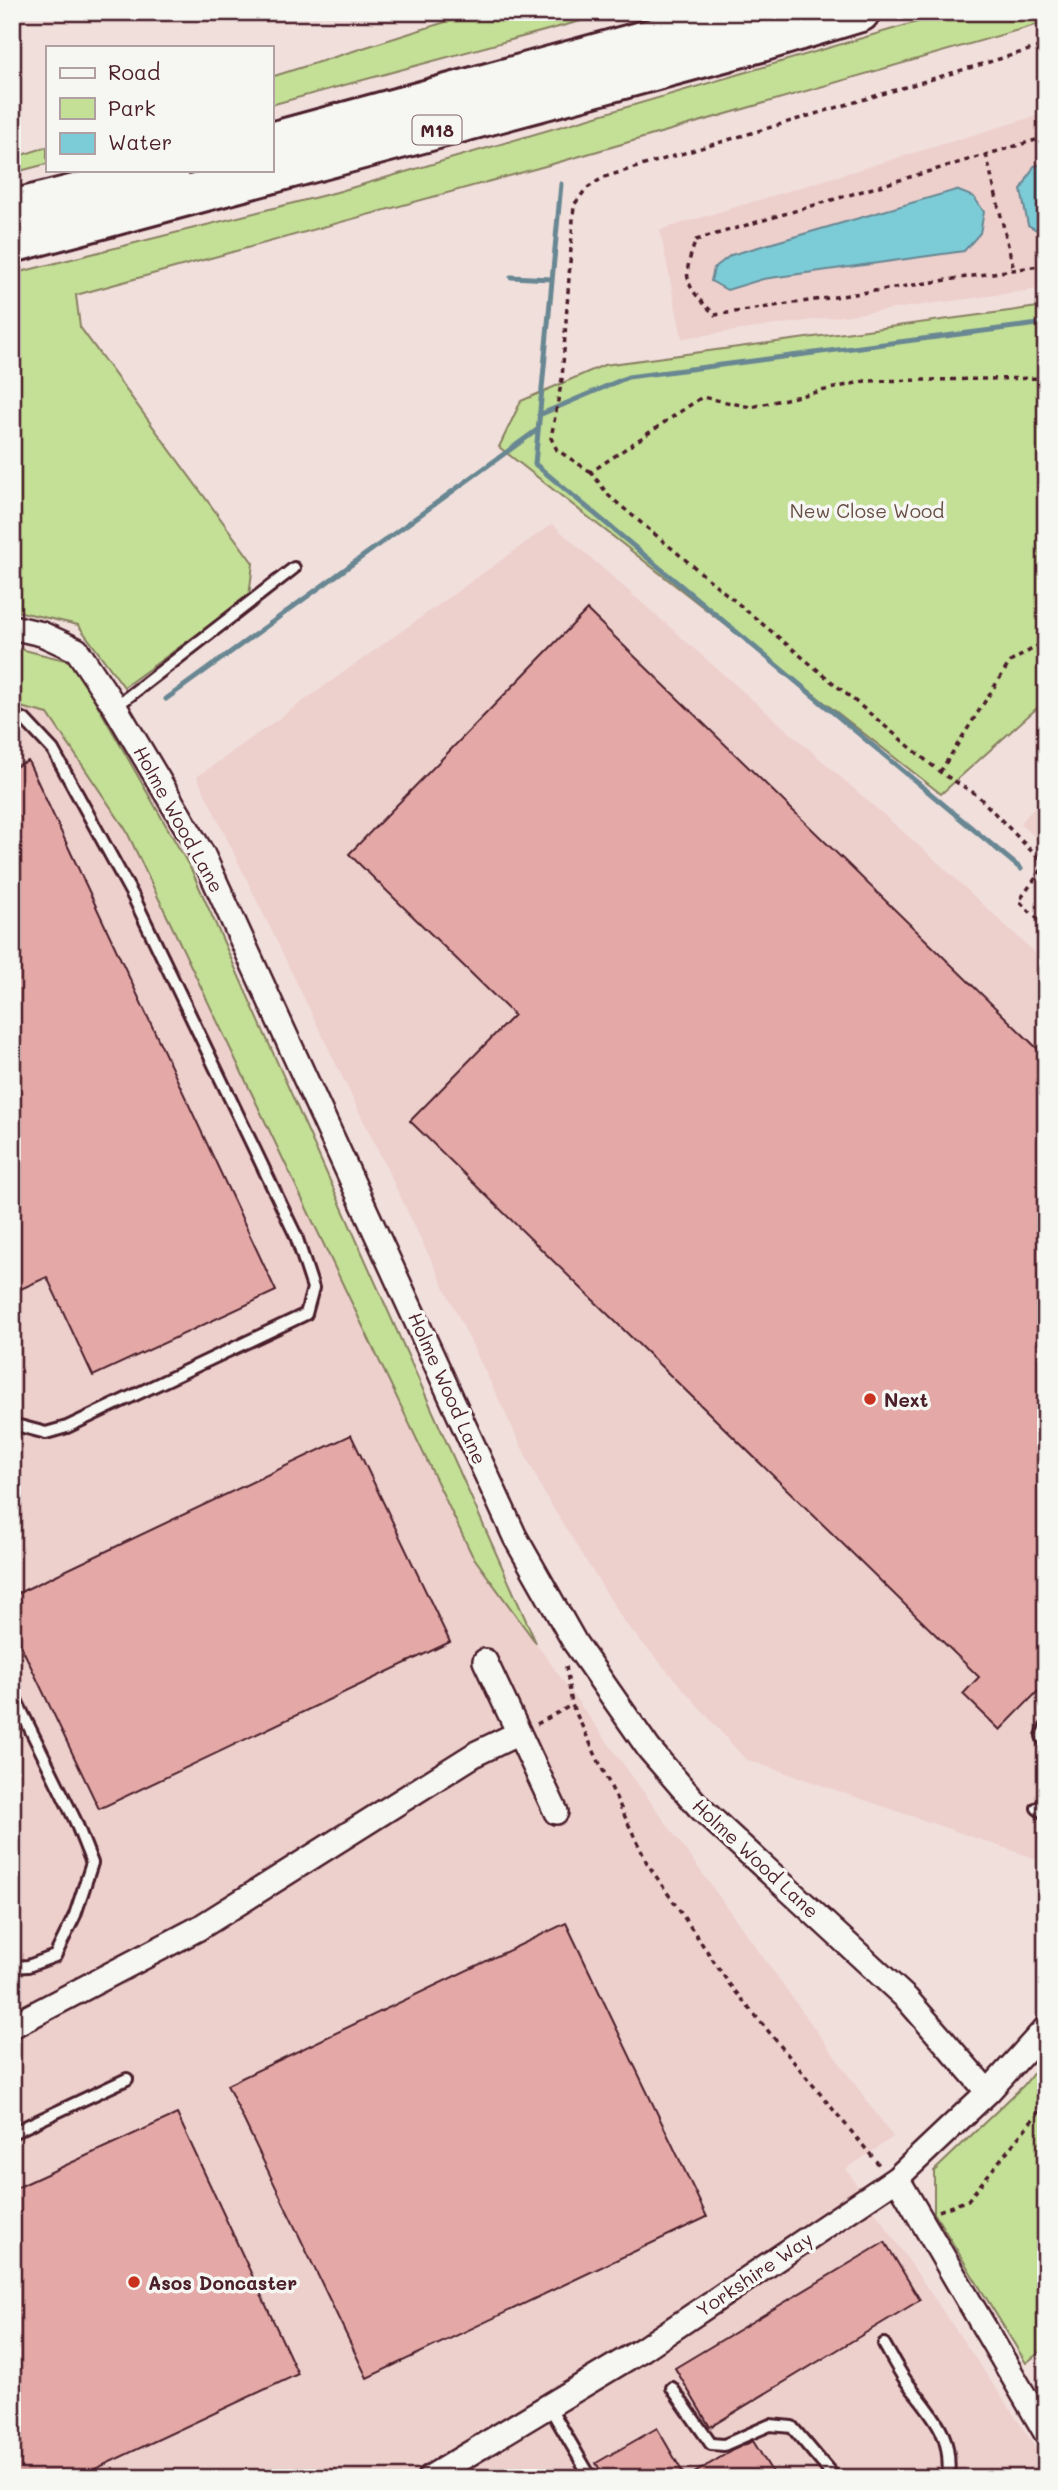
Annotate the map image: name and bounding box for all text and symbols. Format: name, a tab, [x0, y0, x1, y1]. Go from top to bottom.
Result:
legend	[46, 46, 273, 172]
text: Road	[108, 58, 160, 85]
text: Park	[108, 94, 156, 121]
road number: M18	[412, 116, 462, 145]
text: Water	[108, 128, 172, 155]
park label: New Close Wood	[790, 498, 944, 523]
street label: Holme Wood Lane	[128, 741, 230, 897]
street label: Holme Wood Lane	[403, 1308, 493, 1468]
place label: Next	[884, 1387, 928, 1412]
marker: Next	[862, 1391, 878, 1407]
street label: Holme Wood Lane	[687, 1793, 825, 1923]
street label: Yorkshire Way	[691, 2226, 817, 2322]
place label: Asos Doncaster	[148, 2270, 297, 2295]
marker: Asos Doncaster	[126, 2274, 142, 2290]

